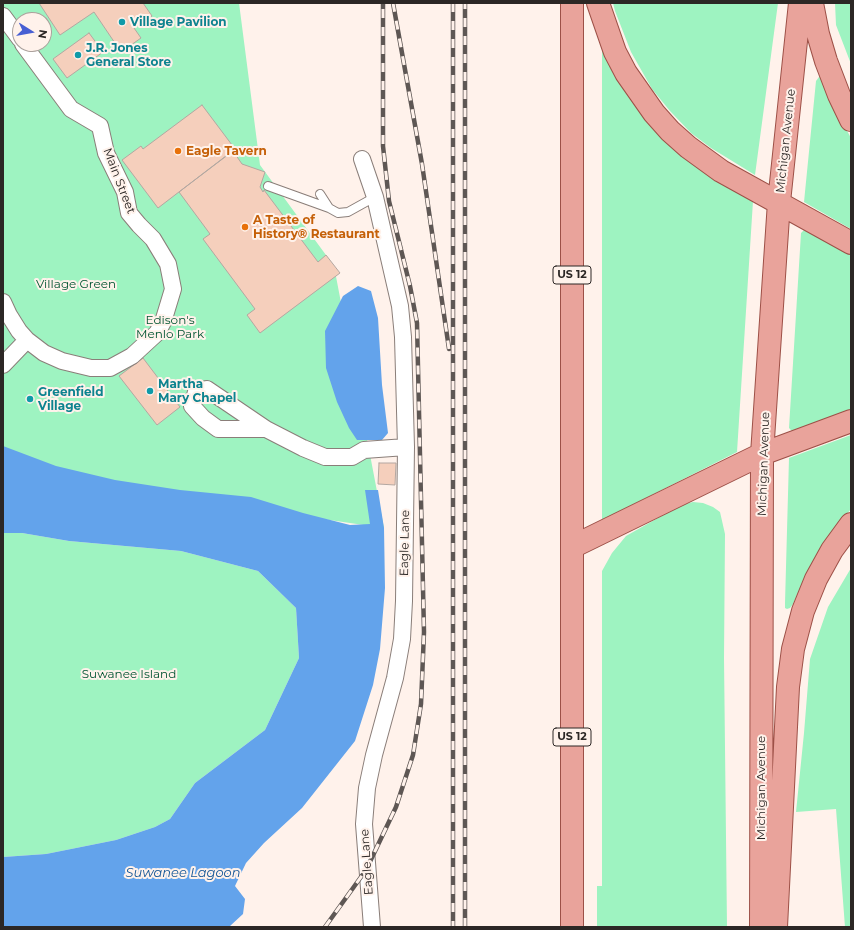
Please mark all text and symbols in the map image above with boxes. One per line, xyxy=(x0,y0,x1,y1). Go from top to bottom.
north arrow xyxy=(12,12,52,52)
place label: Village Pavilion xyxy=(130,15,227,29)
marker: Village Pavilion xyxy=(117,17,127,27)
text: N xyxy=(35,28,51,40)
place label: J.R. Jones General Store xyxy=(86,41,171,69)
marker: J.R. Jones General Store xyxy=(73,50,83,60)
street label: Michigan Avenue xyxy=(773,88,799,194)
place label: Eagle Tavern xyxy=(186,144,267,158)
street label: Main Street xyxy=(100,146,138,216)
marker: Eagle Tavern xyxy=(173,146,183,156)
place label: A Taste of History® Restaurant xyxy=(253,213,380,241)
marker: A Taste of History® Restaurant xyxy=(240,222,250,232)
road number: US 12 xyxy=(553,266,591,284)
park label: Village Green xyxy=(36,277,116,291)
park label: Edison's Menlo Park xyxy=(136,313,204,341)
place label: Martha Mary Chapel xyxy=(158,377,236,405)
place label: Greenfield Village xyxy=(38,385,104,413)
marker: Martha Mary Chapel xyxy=(145,386,155,396)
marker: Greenfield Village xyxy=(25,394,35,404)
street label: Michigan Avenue xyxy=(755,412,773,516)
street label: Eagle Lane xyxy=(397,510,413,576)
park label: Suwanee Island xyxy=(82,667,176,681)
road number: US 12 xyxy=(553,728,591,746)
street label: Michigan Avenue xyxy=(754,736,768,840)
street label: Eagle Lane xyxy=(358,828,376,896)
water label: Suwanee Lagoon xyxy=(125,865,241,881)

